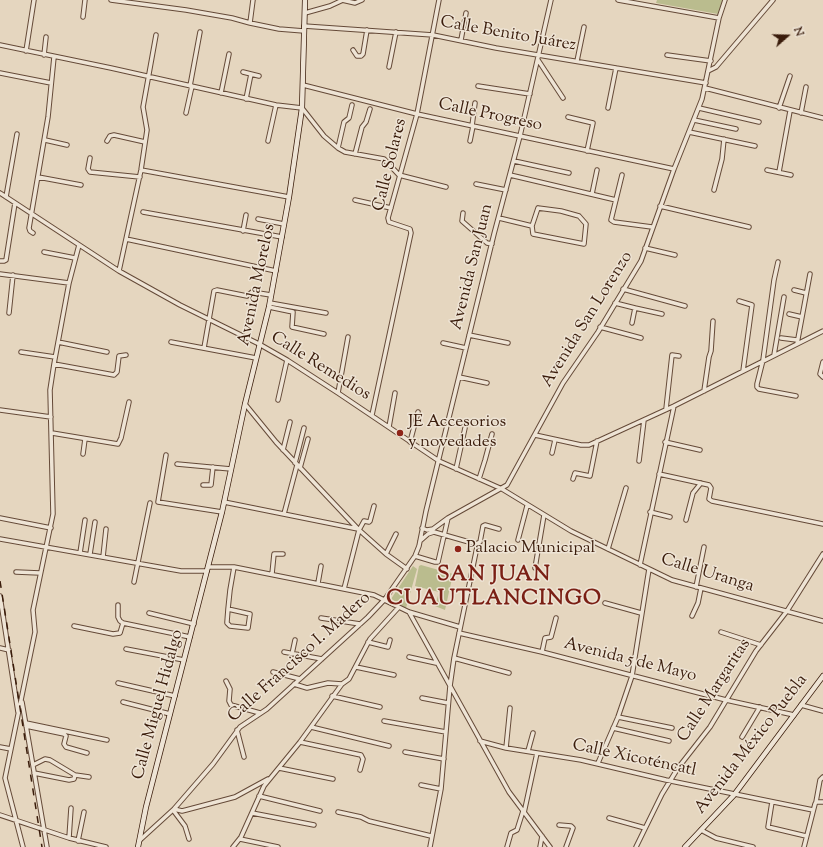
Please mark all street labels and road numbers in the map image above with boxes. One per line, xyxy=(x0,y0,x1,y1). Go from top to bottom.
street label: Calle Benito Juárez xyxy=(439,13,577,57)
street label: Calle Progreso xyxy=(436,95,544,137)
street label: Calle Solares xyxy=(370,117,412,213)
street label: Avenida San Juan xyxy=(447,202,499,332)
street label: Avenida Morelos xyxy=(235,222,281,348)
street label: Avenida San Lorenzo xyxy=(538,248,638,392)
street label: Calle Remedios xyxy=(266,328,374,406)
street label: Calle Uranga xyxy=(658,550,756,598)
street label: Calle Francisco I. Madero xyxy=(224,589,376,727)
street label: Calle Miguel Hidalgo xyxy=(129,628,189,782)
street label: Avenida 5 de Mayo xyxy=(561,635,699,687)
street label: Calle Margaritas xyxy=(674,636,756,746)
street label: Avenida México Puebla xyxy=(691,671,813,819)
street label: Calle Xicoténcatl xyxy=(570,736,698,782)

